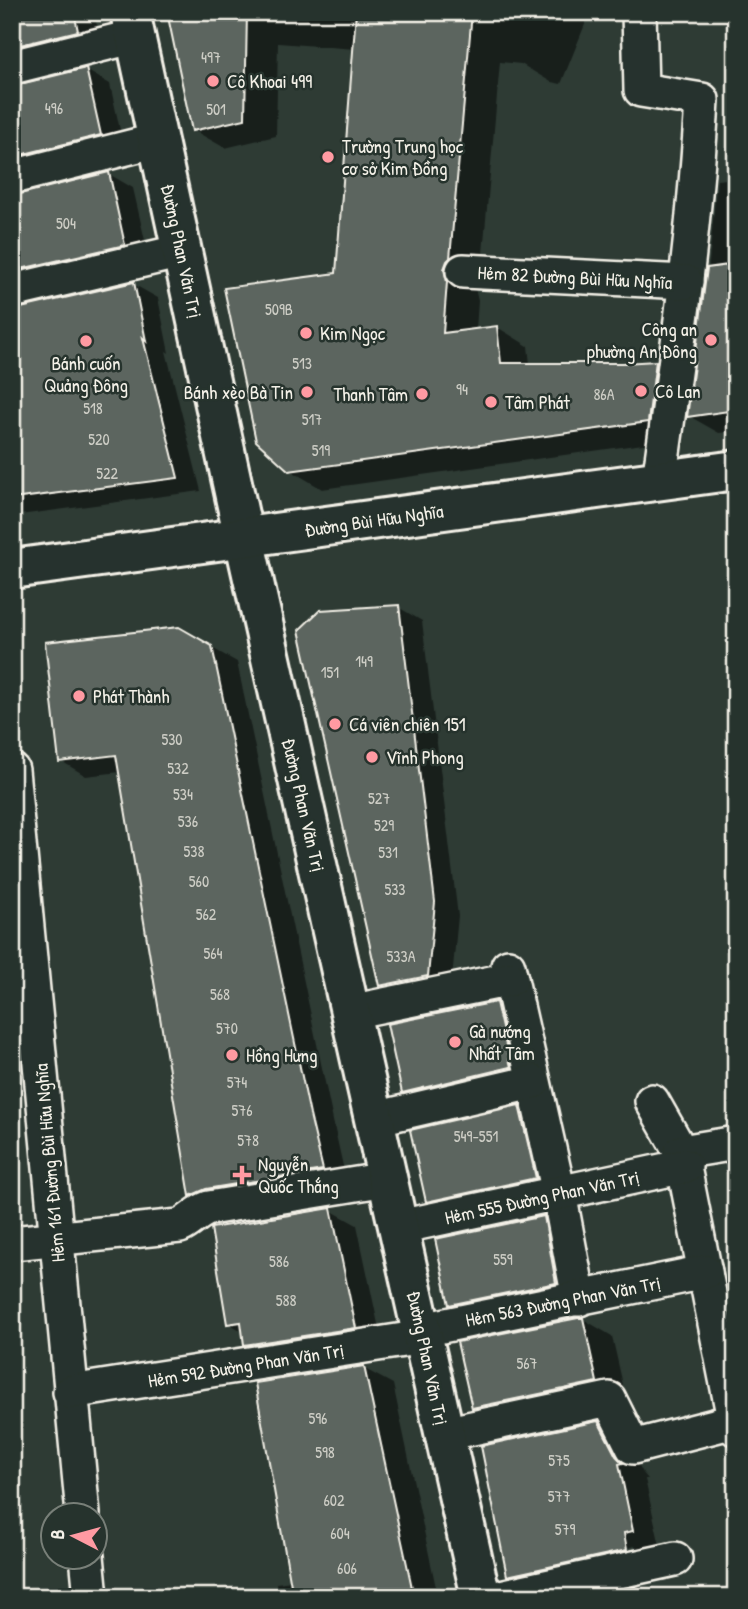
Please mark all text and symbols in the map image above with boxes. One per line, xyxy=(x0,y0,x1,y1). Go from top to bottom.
house number: 497 xyxy=(201,46,221,68)
place label: Cô Khoai 499 xyxy=(227,68,312,94)
marker: Cô Khoai 499 xyxy=(205,73,221,89)
house number: 496 xyxy=(45,97,63,119)
house number: 501 xyxy=(206,98,226,120)
place label: Trường Trung học cơ sở Kim Đồng xyxy=(342,133,464,181)
marker: Trường Trung học cơ sở Kim Đồng xyxy=(320,149,336,165)
street label: Đường Phan Văn Trị xyxy=(155,182,209,320)
house number: 504 xyxy=(56,212,76,234)
street label: Hẻm 82 Đường Bùi Hữu Nghĩa xyxy=(477,259,674,295)
house number: 509B xyxy=(265,298,293,320)
place label: Công an phường An Đông xyxy=(587,316,697,364)
place label: Kim Ngọc xyxy=(320,320,386,346)
marker: Kim Ngọc xyxy=(298,325,314,341)
marker: Công an phường An Đông xyxy=(703,332,719,348)
marker: Bánh cuốn Quảng Đông xyxy=(78,333,94,349)
place label: Bánh cuốn Quảng Đông xyxy=(44,350,128,398)
house number: 513 xyxy=(292,352,312,374)
house number: 94 xyxy=(456,378,468,400)
place label: Cô Lan xyxy=(655,378,701,404)
place label: Bánh xèo Bà Tin xyxy=(184,379,293,405)
place label: Thanh Tâm xyxy=(333,381,408,407)
house number: 86A xyxy=(593,383,615,405)
marker: Cô Lan xyxy=(633,383,649,399)
marker: Bánh xèo Bà Tin xyxy=(299,384,315,400)
marker: Thanh Tâm xyxy=(414,386,430,402)
place label: Tâm Phát xyxy=(505,389,570,415)
marker: Tâm Phát xyxy=(483,394,499,410)
house number: 518 xyxy=(83,397,103,419)
house number: 517 xyxy=(302,408,322,430)
house number: 520 xyxy=(88,428,110,450)
house number: 519 xyxy=(312,439,330,461)
house number: 522 xyxy=(96,462,118,484)
street label: Đường Bùi Hữu Nghĩa xyxy=(303,497,446,543)
house number: 149 xyxy=(355,650,373,672)
house number: 151 xyxy=(321,661,339,683)
place label: Phát Thành xyxy=(93,683,169,709)
marker: Phát Thành xyxy=(71,688,87,704)
place label: Cá viên chiên 151 xyxy=(349,711,466,737)
marker: Cá viên chiên 151 xyxy=(327,716,343,732)
house number: 530 xyxy=(161,728,183,750)
street label: Đường Phan Văn Trị xyxy=(276,736,332,874)
place label: Vĩnh Phong xyxy=(386,744,464,770)
marker: Vĩnh Phong xyxy=(364,749,380,765)
house number: 532 xyxy=(167,757,189,779)
house number: 534 xyxy=(173,783,193,805)
house number: 527 xyxy=(368,787,390,809)
house number: 536 xyxy=(178,810,198,832)
house number: 529 xyxy=(374,814,394,836)
house number: 538 xyxy=(184,840,204,862)
house number: 531 xyxy=(378,841,398,863)
house number: 560 xyxy=(189,870,209,892)
house number: 533 xyxy=(384,878,406,900)
house number: 562 xyxy=(196,903,217,925)
house number: 564 xyxy=(203,942,223,964)
house number: 533A xyxy=(387,945,416,967)
house number: 568 xyxy=(210,983,230,1005)
house number: 570 xyxy=(216,1017,238,1039)
place label: Gà nướng Nhất Tâm xyxy=(469,1018,535,1066)
marker: Gà nướng Nhất Tâm xyxy=(447,1034,463,1050)
place label: Hồng Hưng xyxy=(246,1042,318,1068)
marker: Hồng Hưng xyxy=(224,1047,240,1063)
street label: Hẻm 161 Đường Bùi Hữu Nghĩa xyxy=(27,1062,71,1263)
house number: 574 xyxy=(227,1071,247,1093)
house number: 576 xyxy=(231,1099,253,1121)
house number: 549-551 xyxy=(454,1125,498,1147)
house number: 578 xyxy=(237,1129,259,1151)
place label: Nguyễn Quốc Thắng xyxy=(258,1151,339,1199)
street label: Hẻm 555 Đường Phan Văn Trị xyxy=(442,1164,642,1230)
marker: Nguyễn Quốc Thắng xyxy=(232,1165,252,1185)
house number: 559 xyxy=(493,1248,513,1270)
house number: 586 xyxy=(269,1250,289,1272)
street label: Hẻm 563 Đường Phan Văn Trị xyxy=(463,1269,663,1333)
house number: 588 xyxy=(276,1289,296,1311)
street label: Đường Phan Văn Trị xyxy=(401,1289,455,1427)
street label: Hẻm 592 Đường Phan Văn Trị xyxy=(146,1337,346,1393)
house number: 567 xyxy=(516,1352,538,1374)
house number: 596 xyxy=(308,1407,328,1429)
house number: 598 xyxy=(315,1441,335,1463)
house number: 575 xyxy=(548,1449,570,1471)
house number: 577 xyxy=(548,1485,570,1507)
house number: 602 xyxy=(323,1489,345,1511)
north arrow xyxy=(38,1500,108,1570)
house number: 579 xyxy=(555,1518,575,1540)
house number: 604 xyxy=(330,1522,350,1544)
text: B xyxy=(44,1528,71,1540)
house number: 606 xyxy=(337,1557,357,1579)

